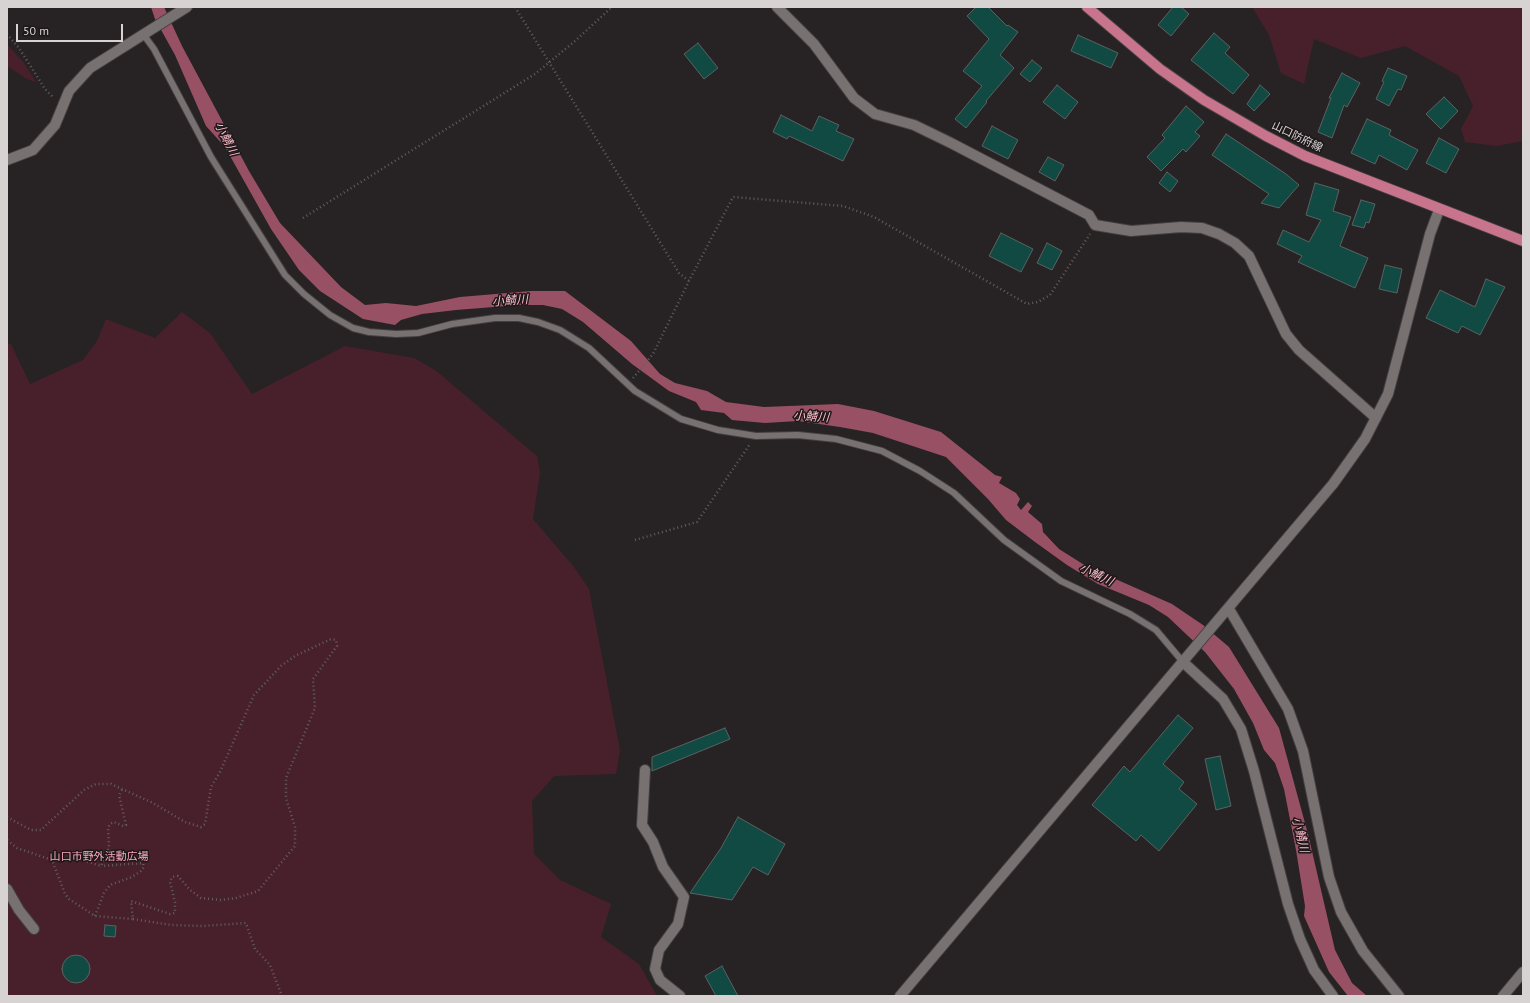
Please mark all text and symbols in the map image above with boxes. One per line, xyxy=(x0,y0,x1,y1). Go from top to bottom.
scale bar xyxy=(18,16,125,42)
text: 50 m xyxy=(23,23,49,38)
street label: 山口防府線 xyxy=(1269,119,1325,155)
water label: 小鯖川 xyxy=(211,120,241,158)
water label: 小鯖川 xyxy=(492,293,528,309)
water label: 小鯖川 xyxy=(793,409,829,425)
water label: 小鯖川 xyxy=(1077,561,1115,589)
water label: 小鯖川 xyxy=(1289,816,1311,854)
park label: 山口市野外活動広場 xyxy=(50,850,148,864)

